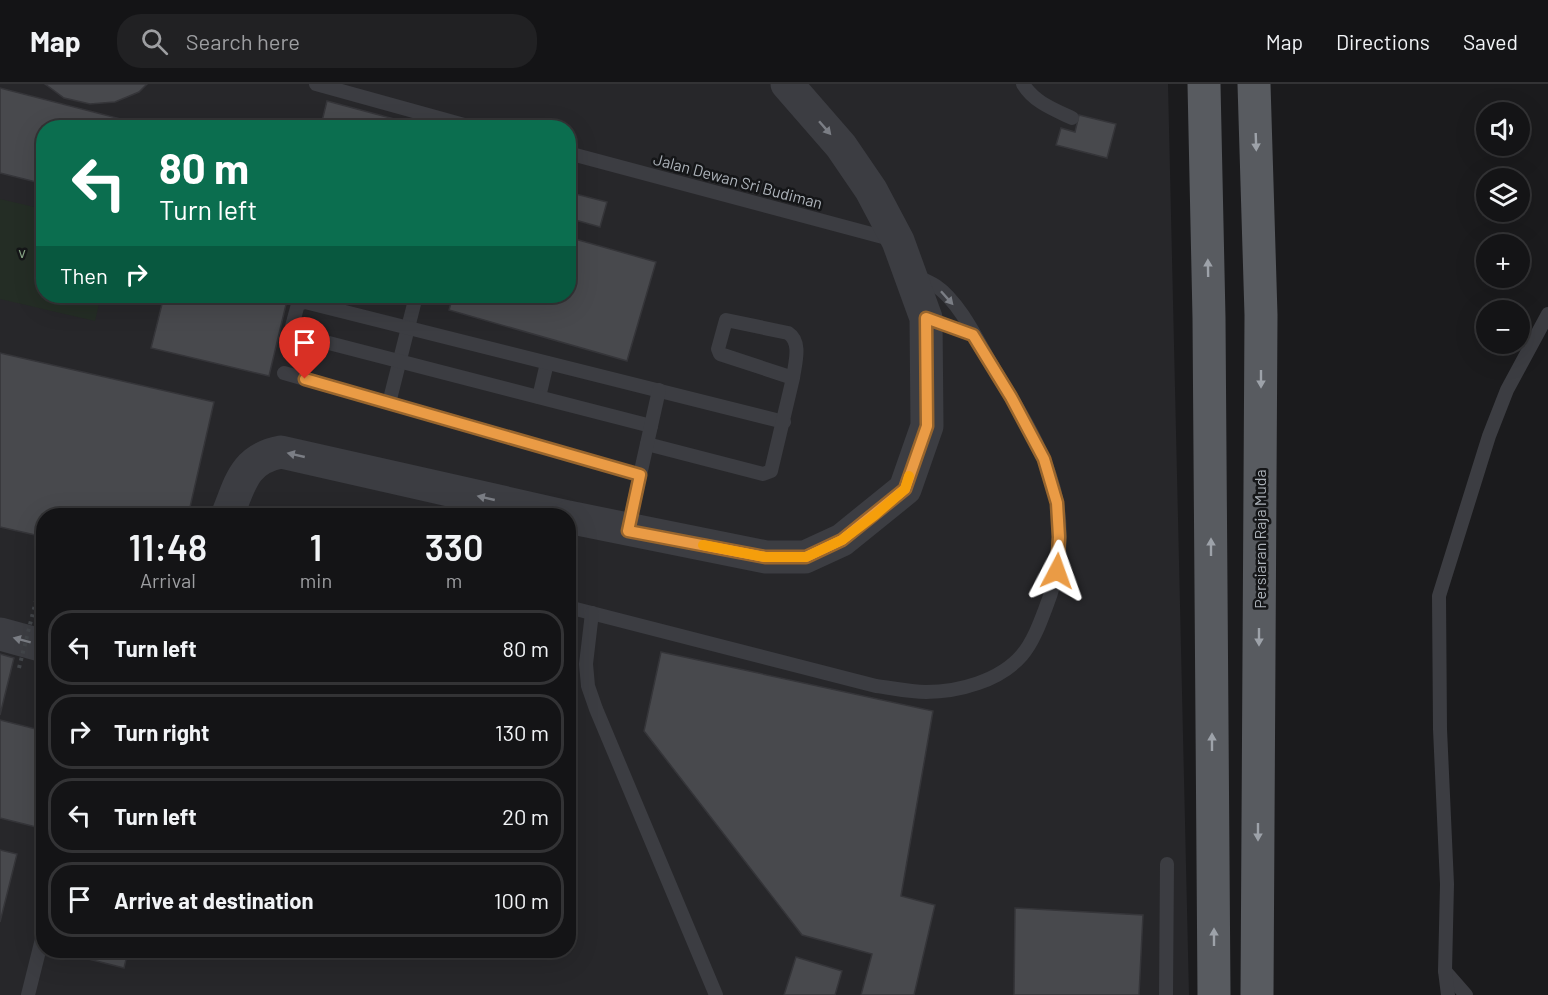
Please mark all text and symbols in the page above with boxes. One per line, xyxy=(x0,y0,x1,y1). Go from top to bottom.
search box xyxy=(117,14,537,68)
text: Map xyxy=(30,24,81,58)
icon: search xyxy=(138,25,171,58)
text: Search here xyxy=(186,28,300,54)
text: Map xyxy=(1266,29,1303,54)
text: Directions xyxy=(1336,29,1430,54)
text: Saved xyxy=(1463,29,1518,54)
map controls xyxy=(1476,102,1530,354)
button: sound xyxy=(1476,102,1530,156)
one-way arrow xyxy=(818,120,831,135)
one-way arrow xyxy=(1251,133,1261,152)
text: 80 m xyxy=(159,142,249,192)
icon: left xyxy=(60,144,138,222)
street label: Jalan Dewan Sri Budiman xyxy=(651,149,825,212)
button: layers xyxy=(1476,168,1530,222)
text: Turn left xyxy=(159,193,257,225)
button: + xyxy=(1476,234,1530,288)
park label: v xyxy=(18,242,26,261)
icon: right xyxy=(120,258,153,291)
one-way arrow xyxy=(1203,258,1213,277)
text: Then xyxy=(60,262,108,288)
one-way arrow xyxy=(940,290,953,305)
button: − xyxy=(1476,300,1530,354)
pin xyxy=(279,317,330,379)
icon: arrive xyxy=(288,326,321,359)
one-way arrow xyxy=(1256,370,1266,389)
one-way arrow xyxy=(286,450,305,459)
street label: Persiaran Raja Muda xyxy=(1250,469,1269,609)
one-way arrow xyxy=(477,493,495,503)
text: 11:48 xyxy=(129,525,207,568)
text: 1 xyxy=(310,525,322,568)
text: 330 xyxy=(425,525,483,568)
one-way arrow xyxy=(1206,537,1216,556)
position arrow xyxy=(1025,539,1089,603)
text: Arrival xyxy=(140,568,196,592)
text: min xyxy=(300,568,332,592)
text: m xyxy=(446,568,462,592)
one-way arrow xyxy=(1254,628,1264,647)
icon: left xyxy=(63,631,96,664)
one-way arrow xyxy=(13,635,31,644)
text: Turn left xyxy=(114,635,197,661)
text: 80 m xyxy=(503,635,549,661)
icon: right xyxy=(63,715,96,748)
text: Turn right xyxy=(114,719,209,745)
text: 130 m xyxy=(495,719,549,745)
one-way arrow xyxy=(1207,732,1217,751)
icon: left xyxy=(63,799,96,832)
text: Turn left xyxy=(114,803,197,829)
text: 20 m xyxy=(502,803,549,829)
one-way arrow xyxy=(1253,823,1263,842)
icon: arrive xyxy=(63,883,96,916)
text: Arrive at destination xyxy=(114,887,313,913)
text: 100 m xyxy=(494,887,549,913)
one-way arrow xyxy=(1209,927,1218,946)

